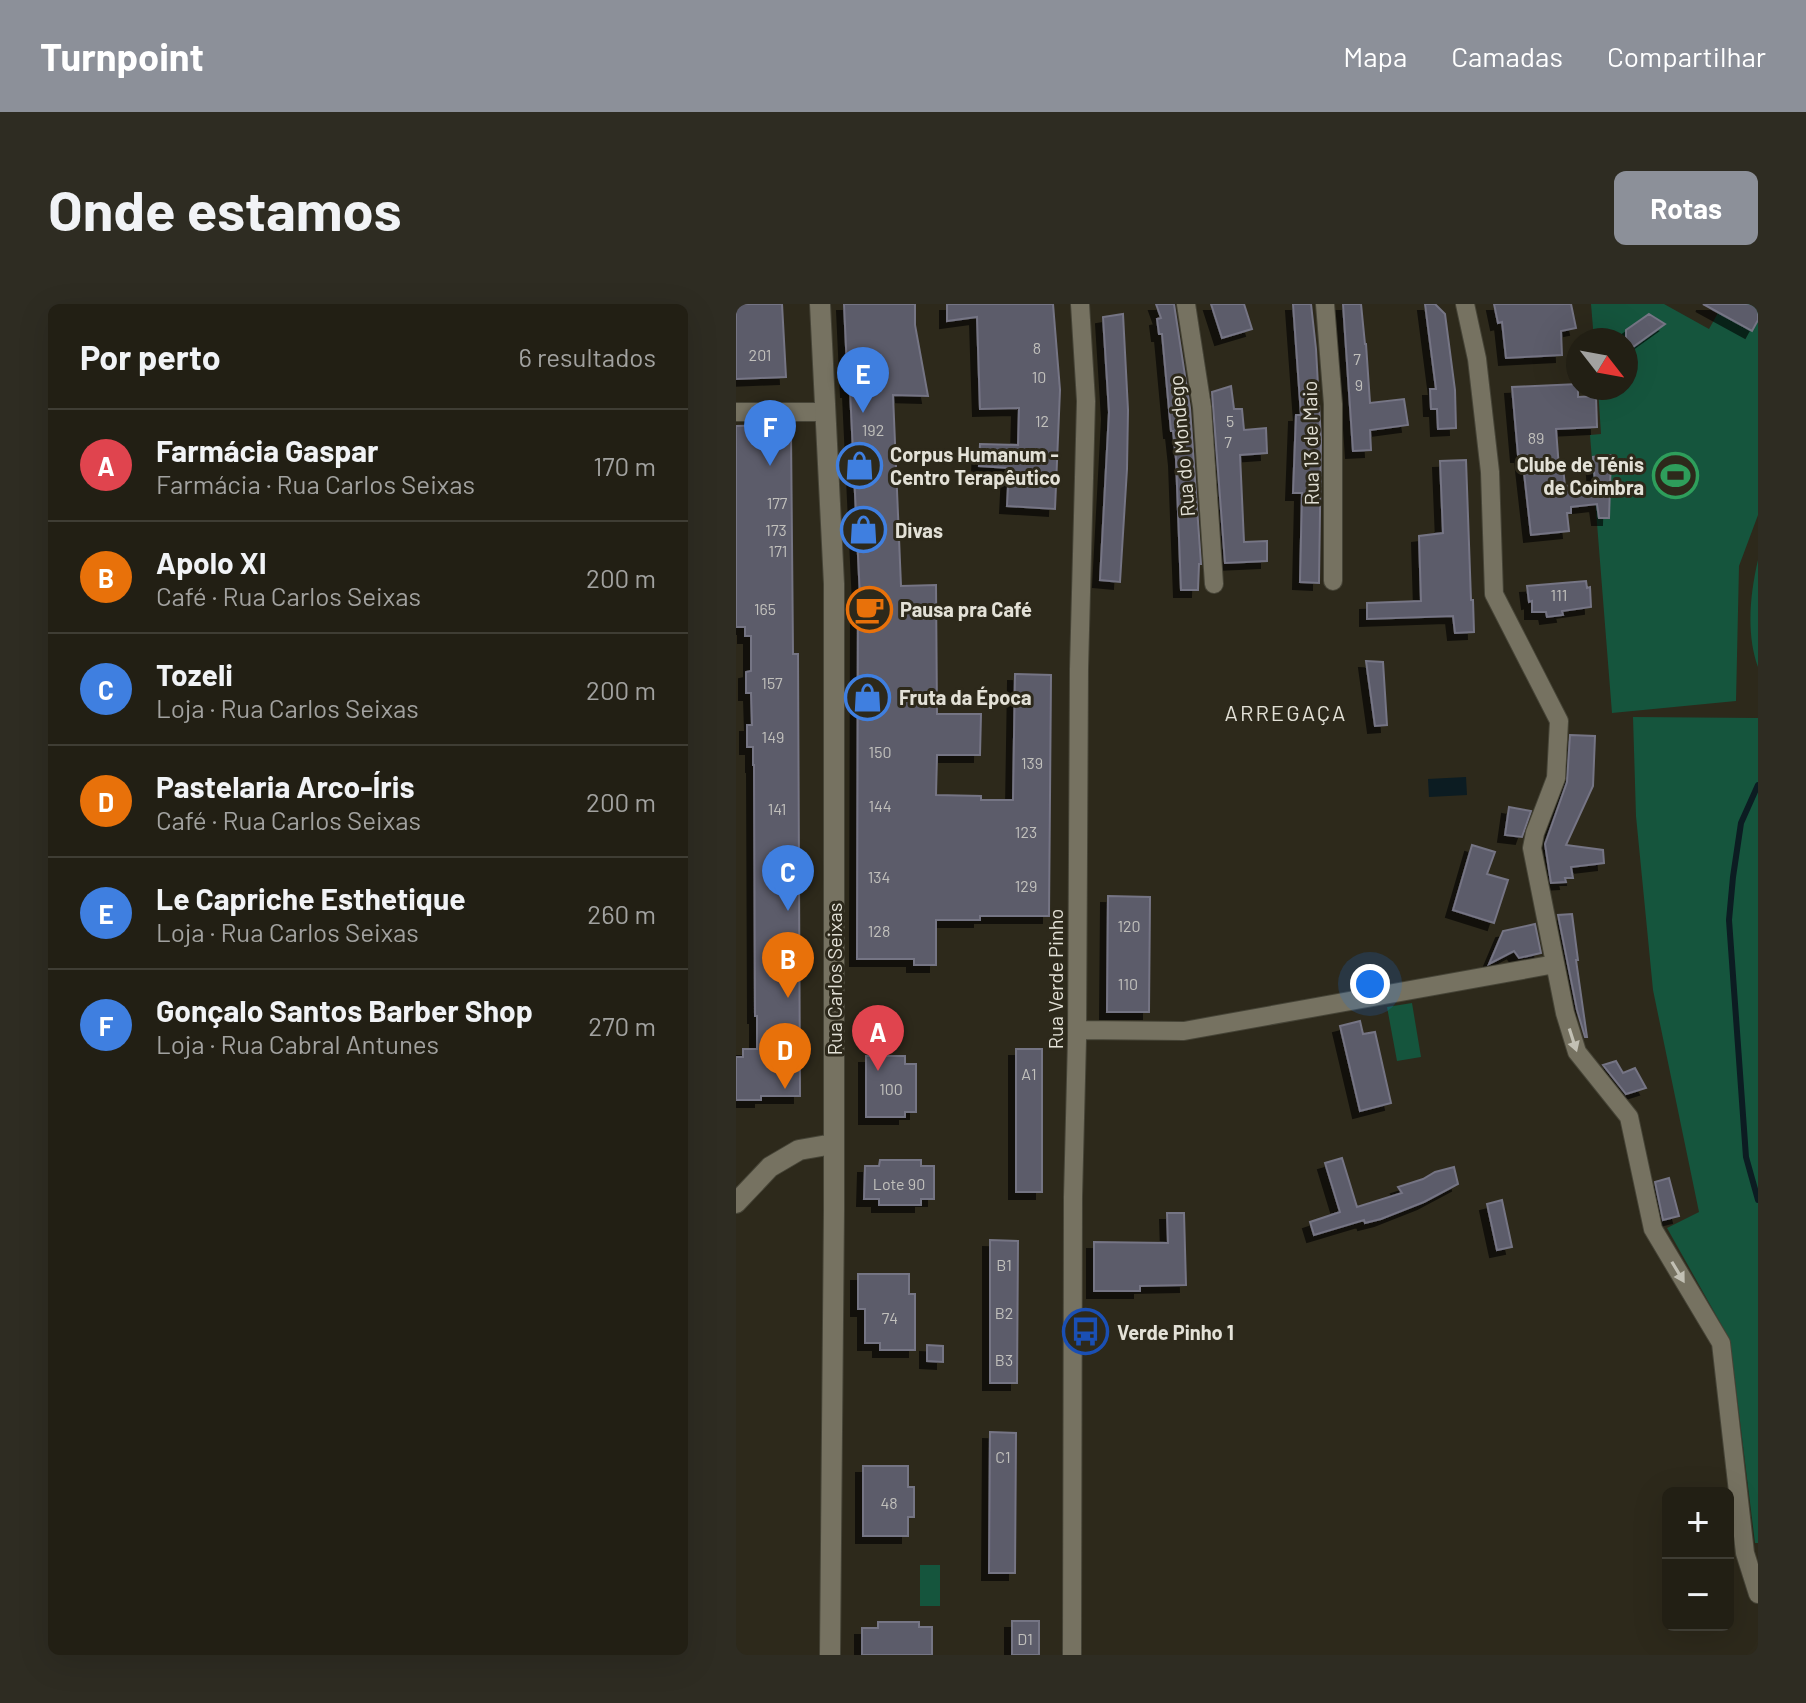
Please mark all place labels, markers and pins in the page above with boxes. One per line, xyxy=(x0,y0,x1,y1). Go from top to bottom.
pin: E xyxy=(837,347,889,413)
pin: F xyxy=(744,400,796,466)
shop icon: Corpus Humanum - Centro Terapêutico xyxy=(835,442,883,490)
place label: Corpus Humanum - Centro Terapêutico xyxy=(890,442,1061,489)
sports icon: Clube de Ténis de Coimbra xyxy=(1651,451,1699,499)
place label: Clube de Ténis de Coimbra xyxy=(1517,452,1644,499)
shop icon: Divas xyxy=(840,506,888,554)
place label: Divas xyxy=(895,518,943,542)
cafe icon: Pausa pra Café xyxy=(845,585,893,633)
place label: Pausa pra Café xyxy=(900,597,1032,621)
shop icon: Fruta da Época xyxy=(844,673,892,721)
place label: Fruta da Época xyxy=(899,685,1032,709)
pin: C xyxy=(762,845,814,911)
pin: B xyxy=(762,932,814,998)
pin: A xyxy=(852,1005,904,1071)
pin: D xyxy=(759,1023,811,1089)
bus stop icon: Verde Pinho 1 xyxy=(1062,1308,1110,1356)
place label: Verde Pinho 1 xyxy=(1117,1320,1234,1344)

